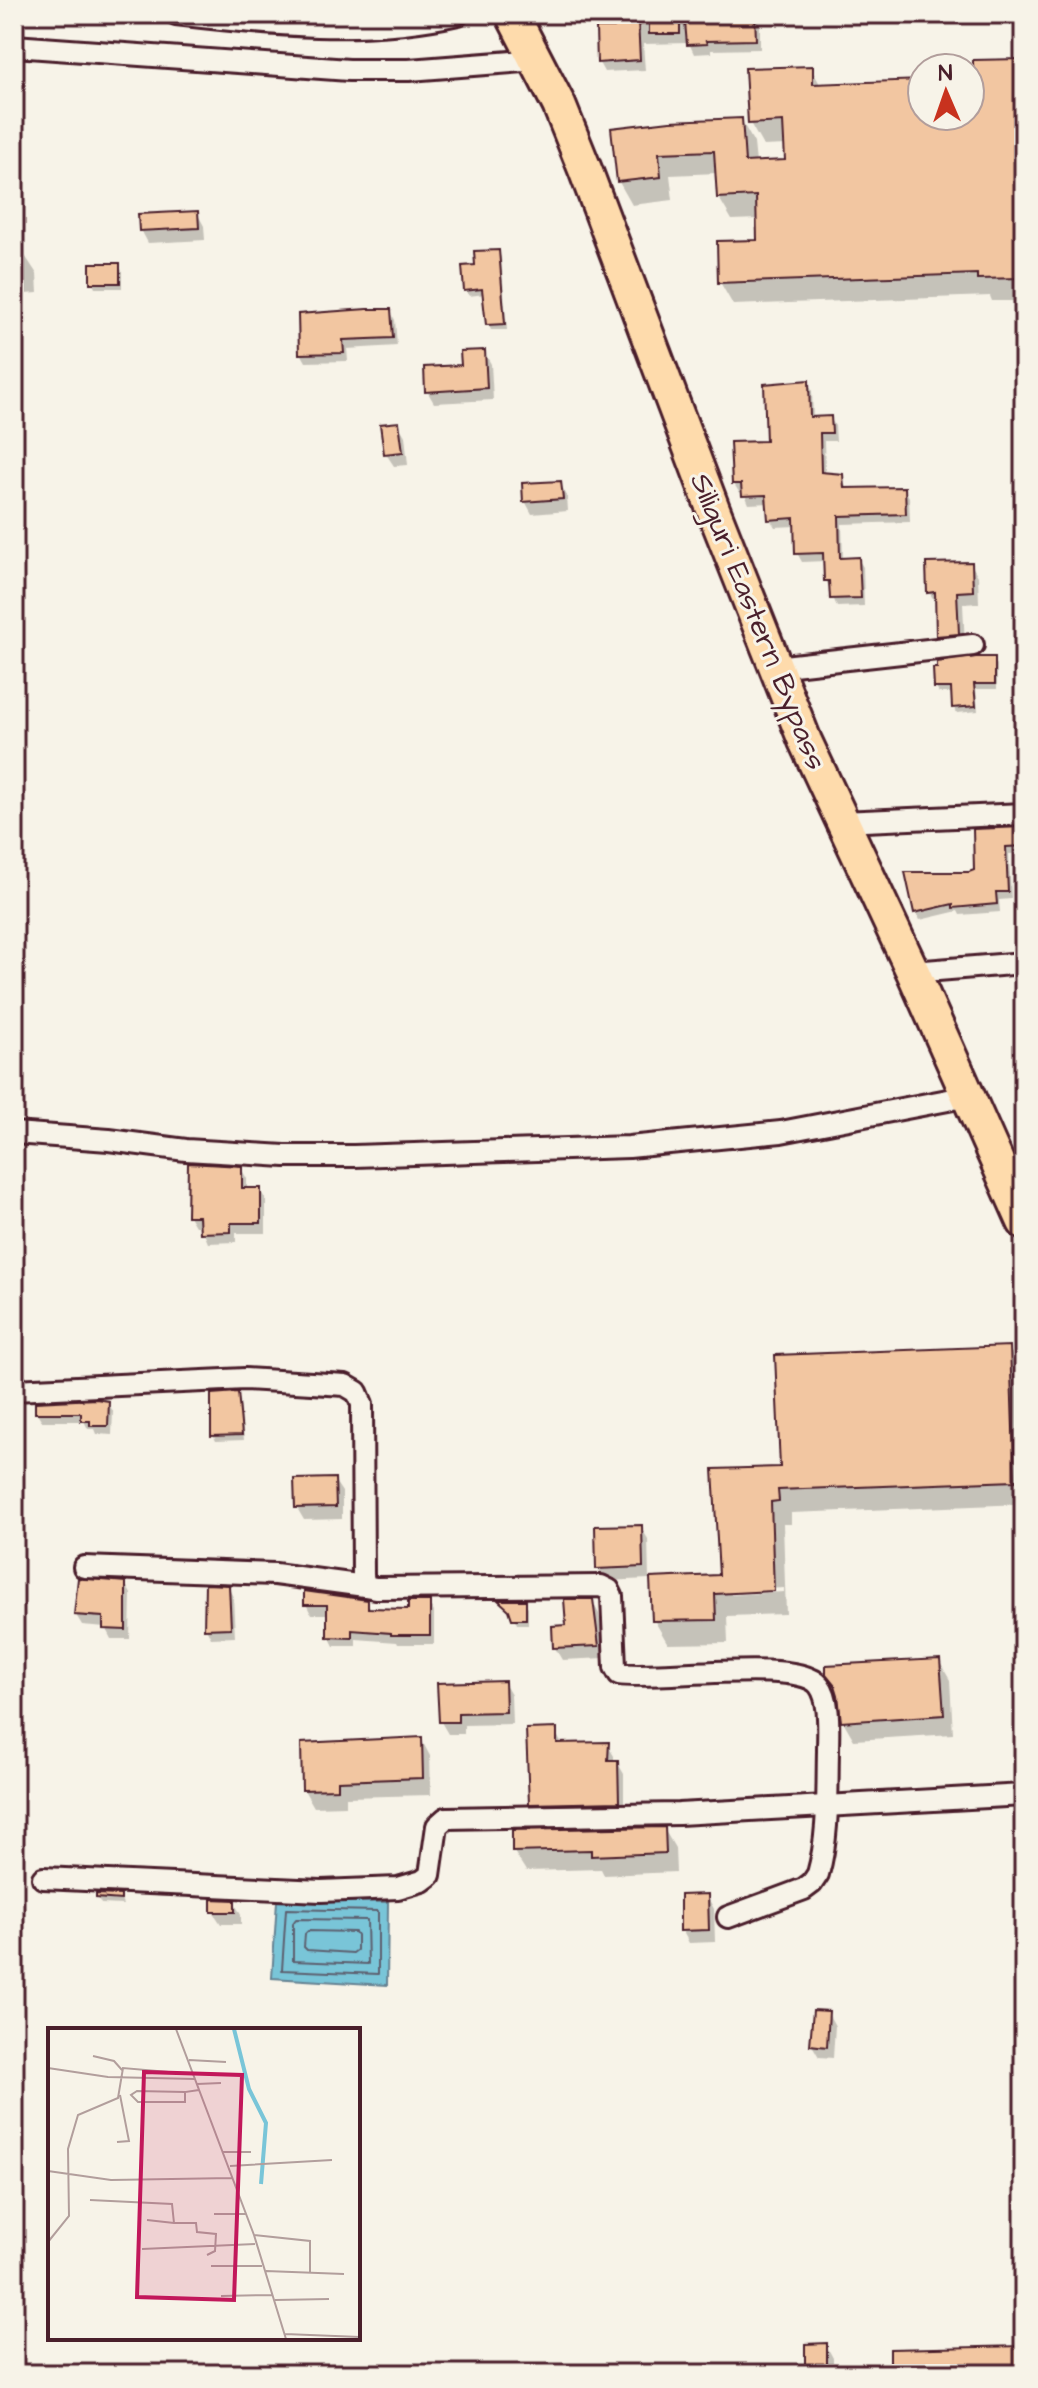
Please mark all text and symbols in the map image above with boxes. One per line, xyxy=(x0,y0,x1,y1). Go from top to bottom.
north arrow xyxy=(906,52,986,132)
text: N xyxy=(938,58,953,89)
street label: Siliguri Eastern Bypass xyxy=(678,467,837,776)
inset map xyxy=(48,2028,360,2340)

